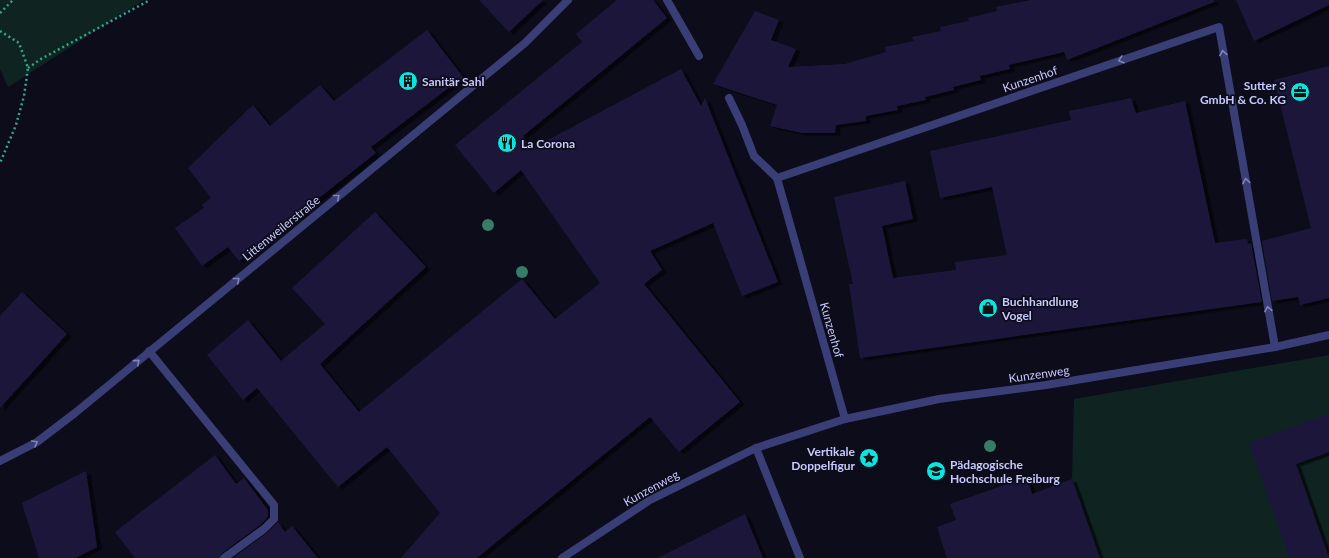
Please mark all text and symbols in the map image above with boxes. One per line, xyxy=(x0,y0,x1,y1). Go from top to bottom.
one-way arrow xyxy=(1220,49,1228,56)
one-way arrow xyxy=(1117,56,1124,64)
street label: Kunzenhof xyxy=(1001,62,1060,95)
building icon: Sanitär Sahl xyxy=(397,70,419,92)
place label: Sanitär Sahl xyxy=(422,74,484,89)
place label: Sutter 3 GmbH & Co. KG xyxy=(1200,78,1286,107)
office icon: Sutter 3 GmbH & Co. KG xyxy=(1289,81,1311,103)
restaurant icon: La Corona xyxy=(496,132,518,154)
place label: La Corona xyxy=(521,136,575,151)
one-way arrow xyxy=(1242,177,1251,184)
street label: Littenweilerstraße xyxy=(239,192,323,264)
one-way arrow xyxy=(333,195,340,202)
one-way arrow xyxy=(232,277,240,284)
place label: Buchhandlung Vogel xyxy=(1001,294,1079,323)
shop icon: Buchhandlung Vogel xyxy=(977,297,999,319)
street label: Kunzenhof xyxy=(817,301,847,360)
one-way arrow xyxy=(1264,306,1273,312)
one-way arrow xyxy=(132,360,139,367)
street label: Kunzenweg xyxy=(1008,362,1070,386)
one-way arrow xyxy=(31,440,38,447)
place label: Vertikale Doppelfigur xyxy=(791,444,856,473)
place icon: Vertikale Doppelfigur xyxy=(858,447,880,469)
place label: Pädagogische Hochschule Freiburg xyxy=(950,457,1060,486)
school or university icon: Pädagogische Hochschule Freiburg xyxy=(925,460,947,482)
street label: Kunzenweg xyxy=(621,467,681,509)

